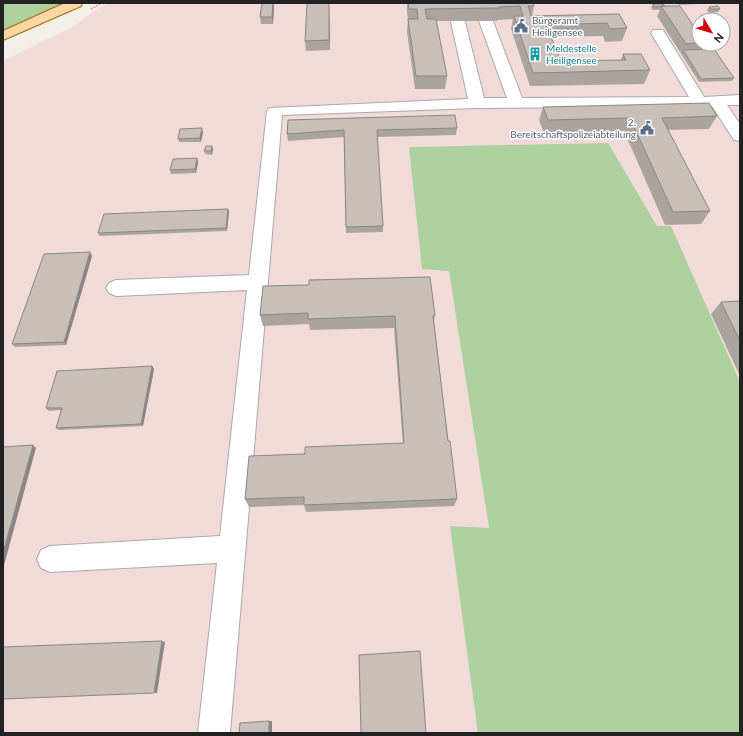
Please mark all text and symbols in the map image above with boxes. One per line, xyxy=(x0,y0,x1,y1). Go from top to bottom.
north arrow xyxy=(691,12,731,52)
place label: Bürgeramt Heiligensee xyxy=(532,14,583,38)
public building icon: Bürgeramt Heiligensee xyxy=(513,18,529,34)
text: N xyxy=(712,31,727,46)
place label: Meldestelle Heiligensee xyxy=(546,42,597,66)
building icon: Meldestelle Heiligensee xyxy=(527,46,543,62)
place label: 2. Bereitschaftspolizeiabteilung xyxy=(510,116,636,140)
public building icon: 2. Bereitschaftspolizeiabteilung xyxy=(639,120,655,136)

